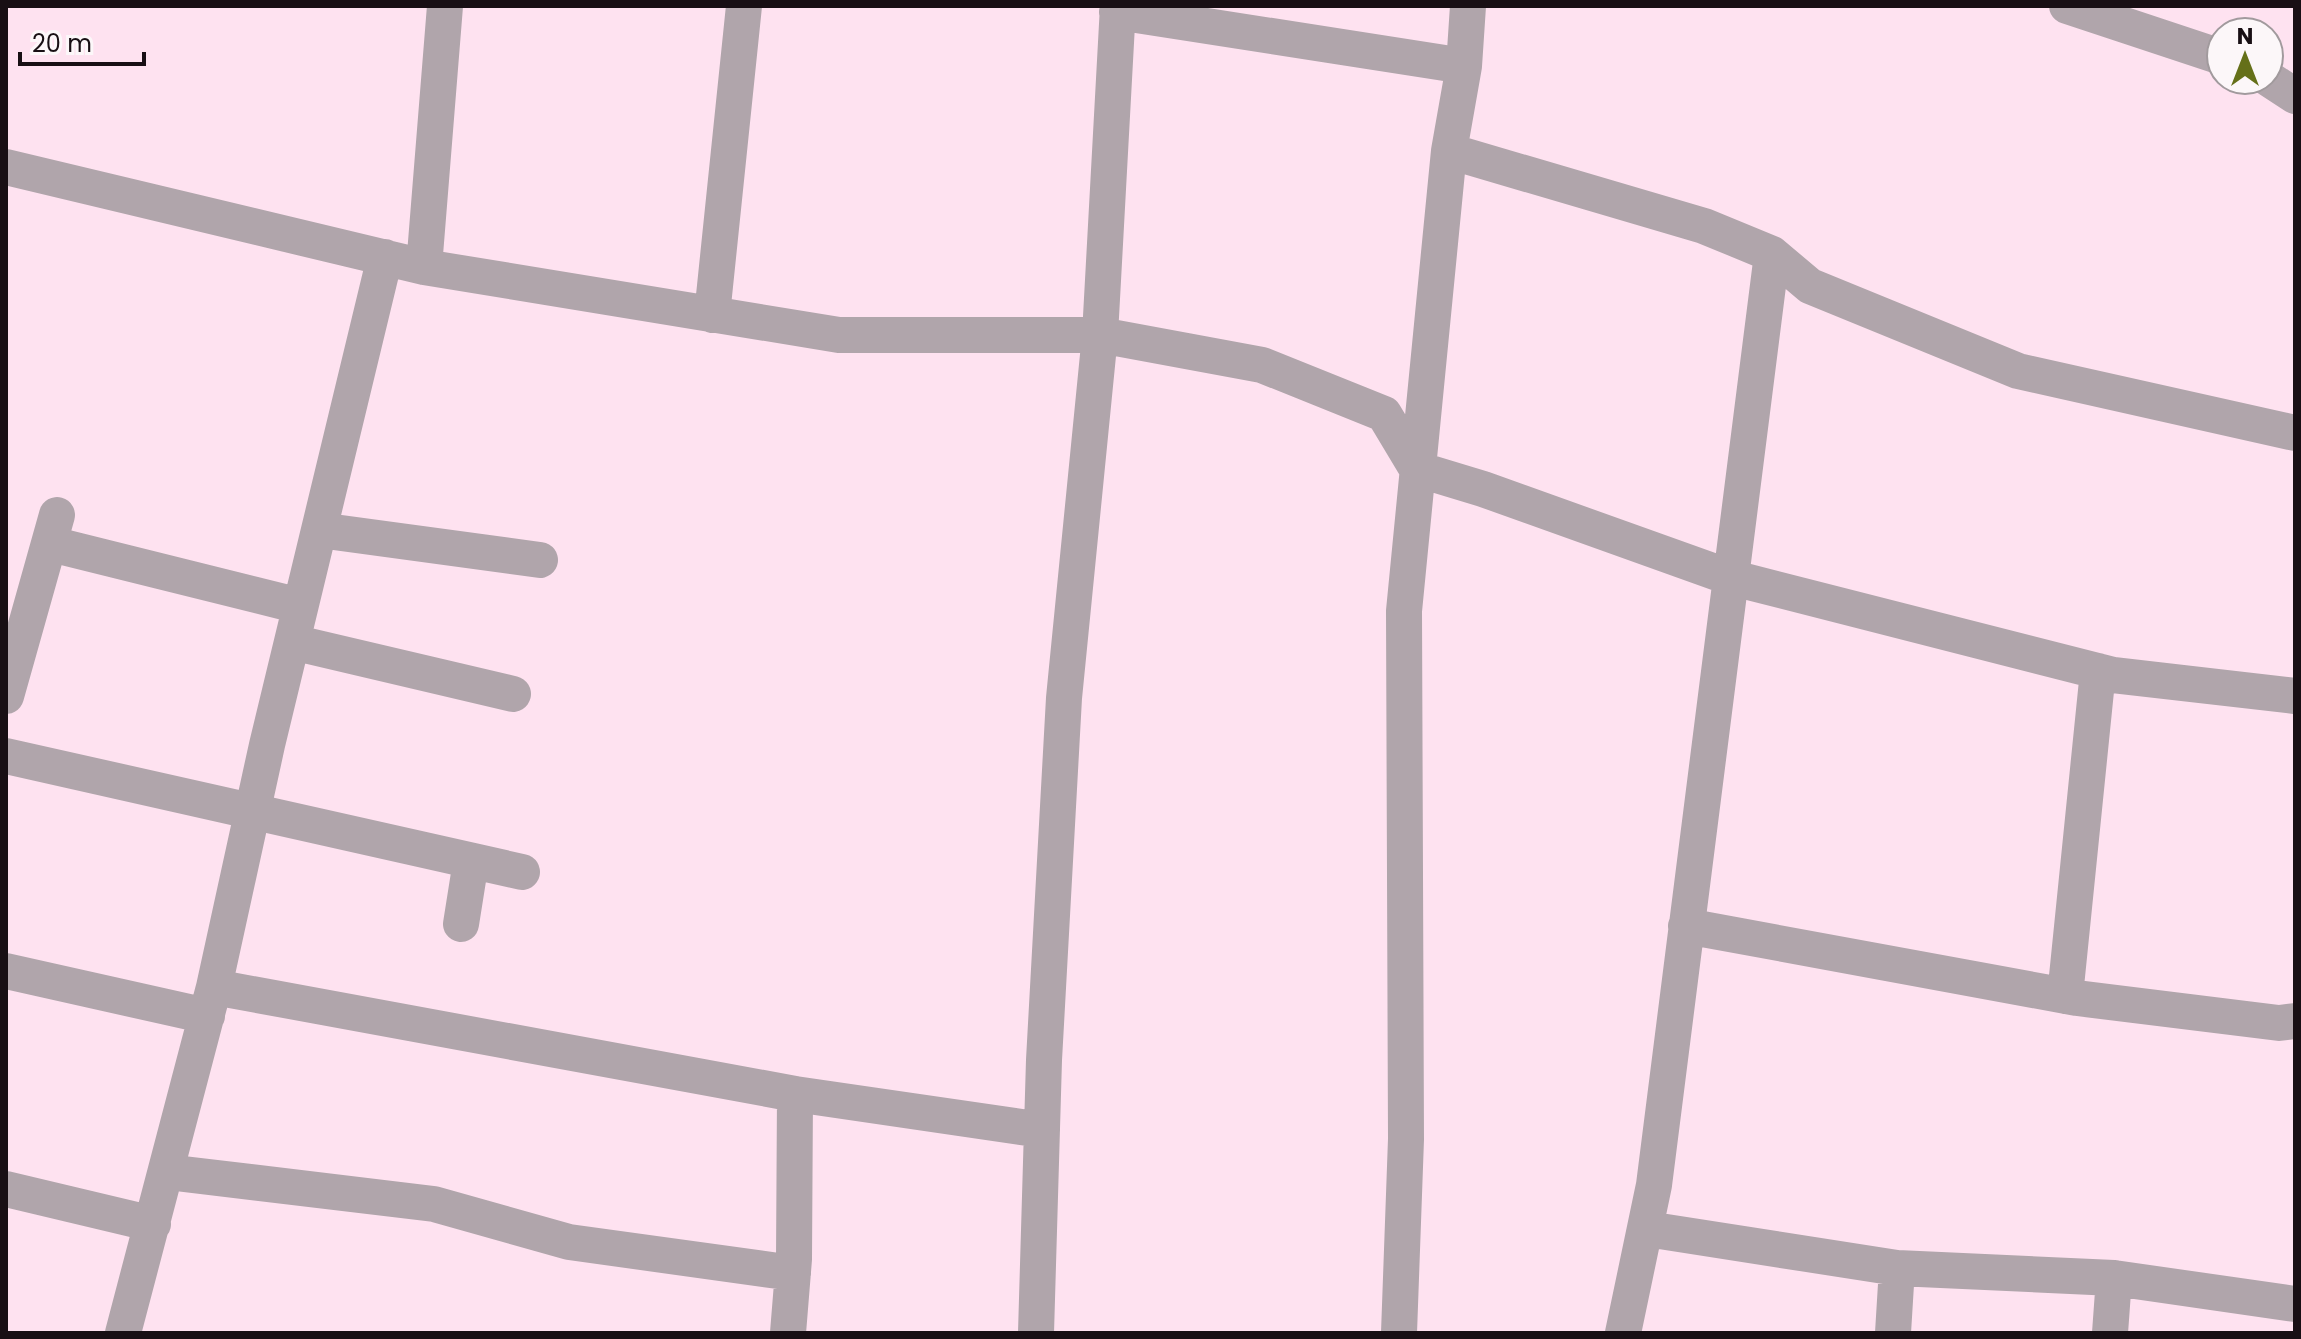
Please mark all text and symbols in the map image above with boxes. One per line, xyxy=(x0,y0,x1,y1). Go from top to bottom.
scale bar xyxy=(20,16,144,66)
north arrow xyxy=(2205,16,2285,96)
text: N xyxy=(2237,21,2253,52)
text: 20 m xyxy=(32,27,92,60)

